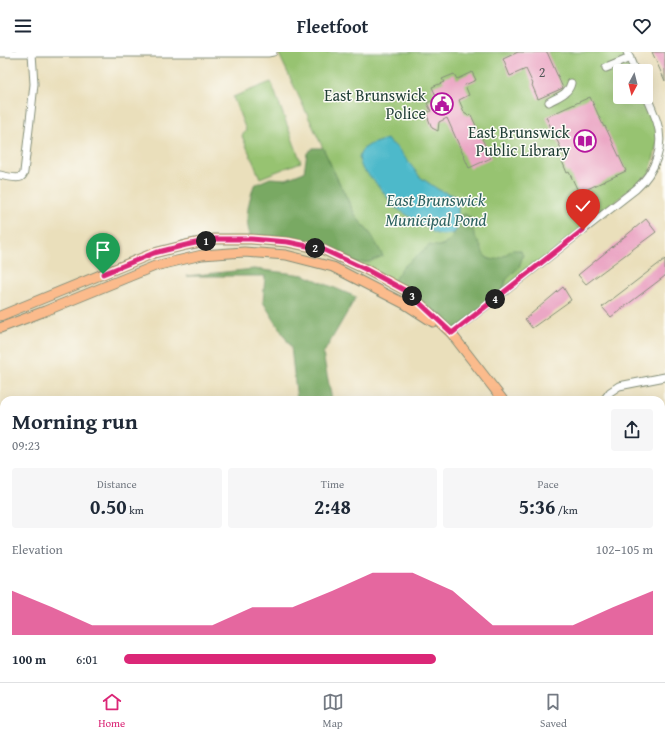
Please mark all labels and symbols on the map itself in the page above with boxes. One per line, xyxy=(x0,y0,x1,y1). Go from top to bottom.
house number: 2 xyxy=(539,62,545,82)
north arrow xyxy=(613,64,653,104)
place label: East Brunswick Police xyxy=(324,83,427,125)
public building icon: East Brunswick Police xyxy=(429,91,455,117)
place label: East Brunswick Public Library xyxy=(468,120,571,162)
library icon: East Brunswick Public Library xyxy=(572,128,598,154)
water label: East Brunswick Municipal Pond xyxy=(385,187,487,232)
pin xyxy=(566,189,600,230)
pin: 1 xyxy=(196,231,216,251)
pin xyxy=(86,233,120,274)
pin: 2 xyxy=(305,238,325,258)
pin: 3 xyxy=(402,286,422,306)
pin: 4 xyxy=(485,289,505,309)

